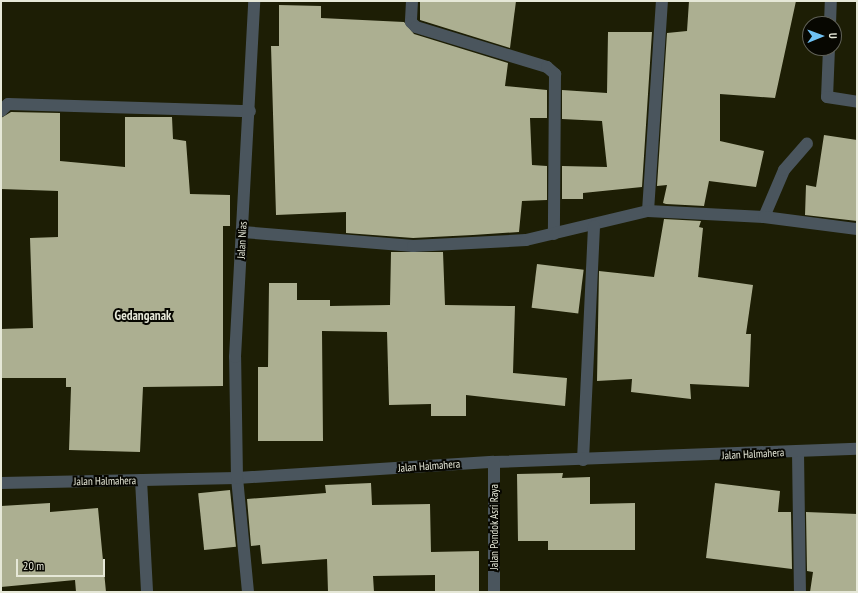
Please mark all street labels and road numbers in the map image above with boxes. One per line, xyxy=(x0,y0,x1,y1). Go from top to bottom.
street label: Jalan Nias xyxy=(234,221,250,259)
street label: Jalan Halmahera xyxy=(722,446,784,462)
street label: Jalan Halmahera xyxy=(397,457,461,475)
street label: Jalan Halmahera xyxy=(74,474,136,488)
street label: Jalan Pondok Asri Raya xyxy=(487,484,501,570)

